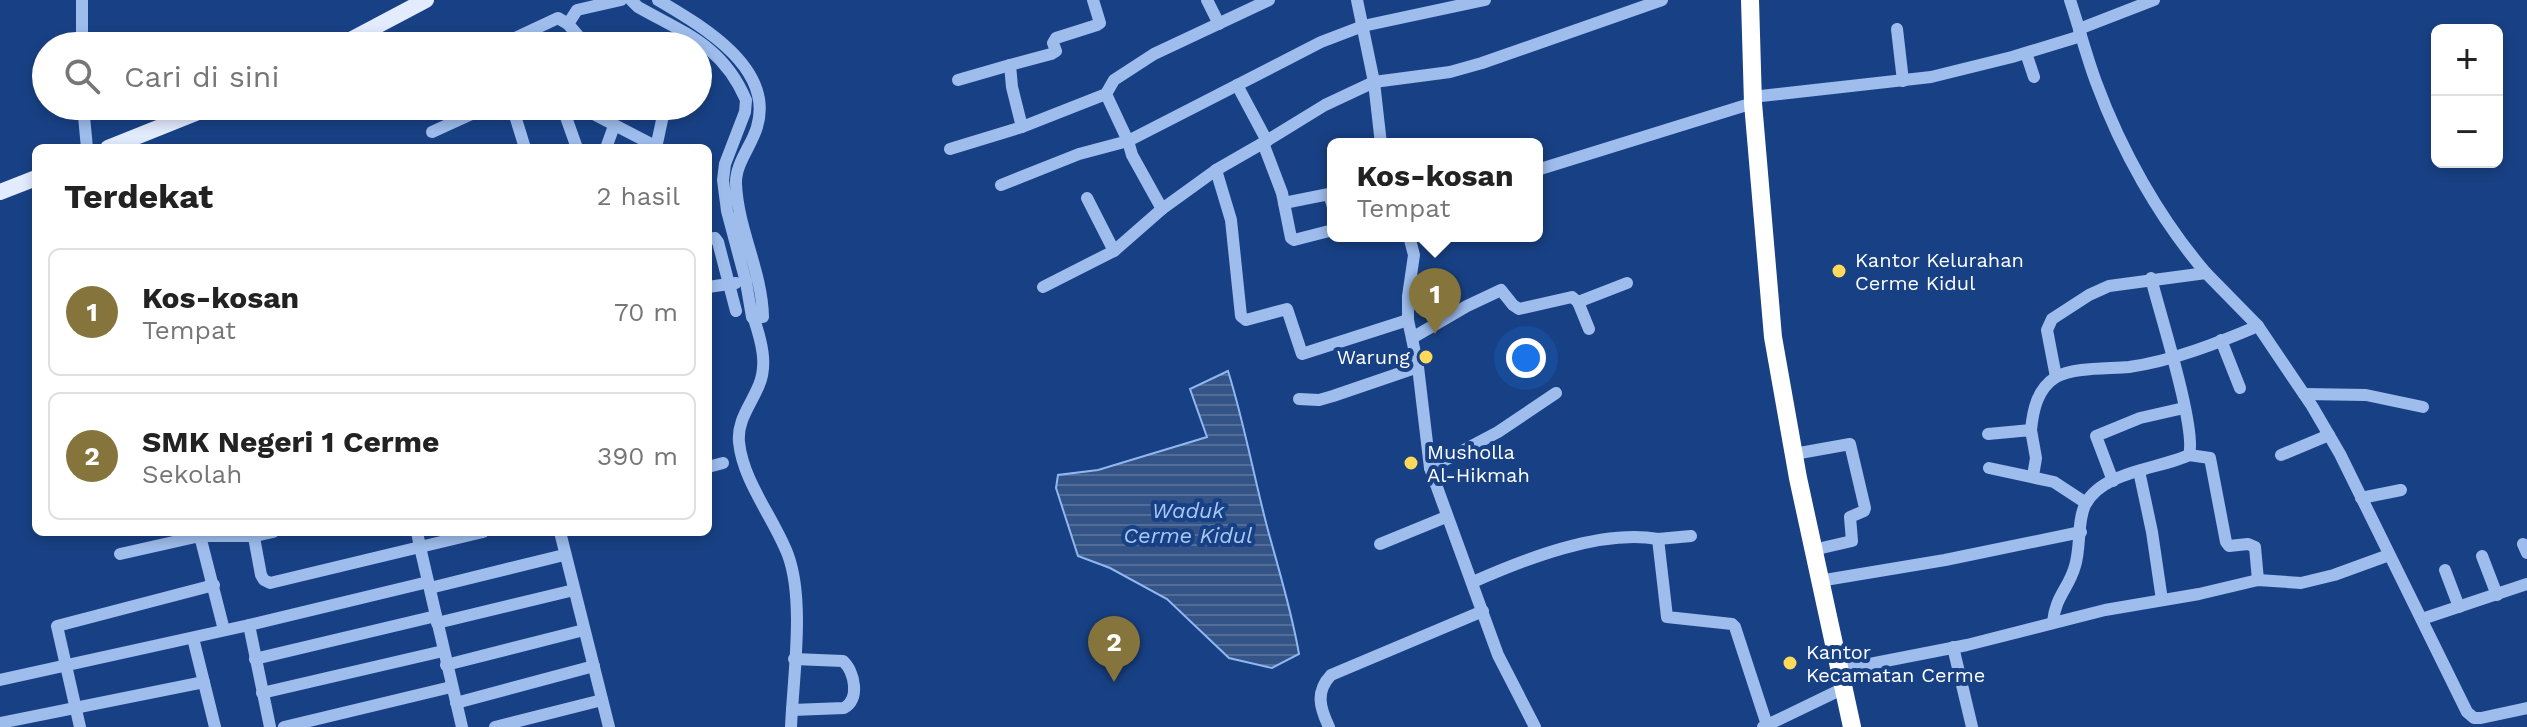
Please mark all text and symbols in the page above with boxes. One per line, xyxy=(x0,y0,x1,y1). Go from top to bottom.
map controls xyxy=(2431,24,2503,168)
button: + xyxy=(2431,24,2503,96)
search box xyxy=(32,32,712,120)
icon: search xyxy=(60,54,104,98)
text: Cari di sini xyxy=(124,59,279,94)
button: − xyxy=(2431,96,2503,168)
popup xyxy=(1327,138,1543,242)
text: Kos-kosan xyxy=(1356,158,1514,193)
text: Terdekat xyxy=(64,176,213,216)
text: 2 hasil xyxy=(597,181,680,211)
text: Tempat xyxy=(1356,193,1450,223)
place label: Kantor Kelurahan Cerme Kidul xyxy=(1855,248,2024,295)
marker: Kantor Kelurahan Cerme Kidul xyxy=(1830,262,1848,280)
pin: 1 xyxy=(1409,268,1461,334)
text: Kos-kosan xyxy=(142,280,299,315)
text: 1 xyxy=(86,297,98,327)
text: 70 m xyxy=(614,297,678,327)
text: Tempat xyxy=(142,315,236,345)
your location xyxy=(1506,338,1546,378)
place label: Warung xyxy=(1337,345,1410,369)
marker: Warung xyxy=(1417,348,1435,366)
text: SMK Negeri 1 Cerme xyxy=(142,424,439,459)
place label: Musholla Al-Hikmah xyxy=(1427,440,1530,487)
text: 2 xyxy=(84,441,100,471)
text: 390 m xyxy=(597,441,678,471)
marker: Musholla Al-Hikmah xyxy=(1402,454,1420,472)
text: Sekolah xyxy=(142,459,242,489)
water label: Waduk Cerme Kidul xyxy=(1123,498,1253,548)
pin: 2 xyxy=(1088,616,1140,682)
place label: Kantor Kecamatan Cerme xyxy=(1806,640,1985,687)
marker: Kantor Kecamatan Cerme xyxy=(1781,654,1799,672)

